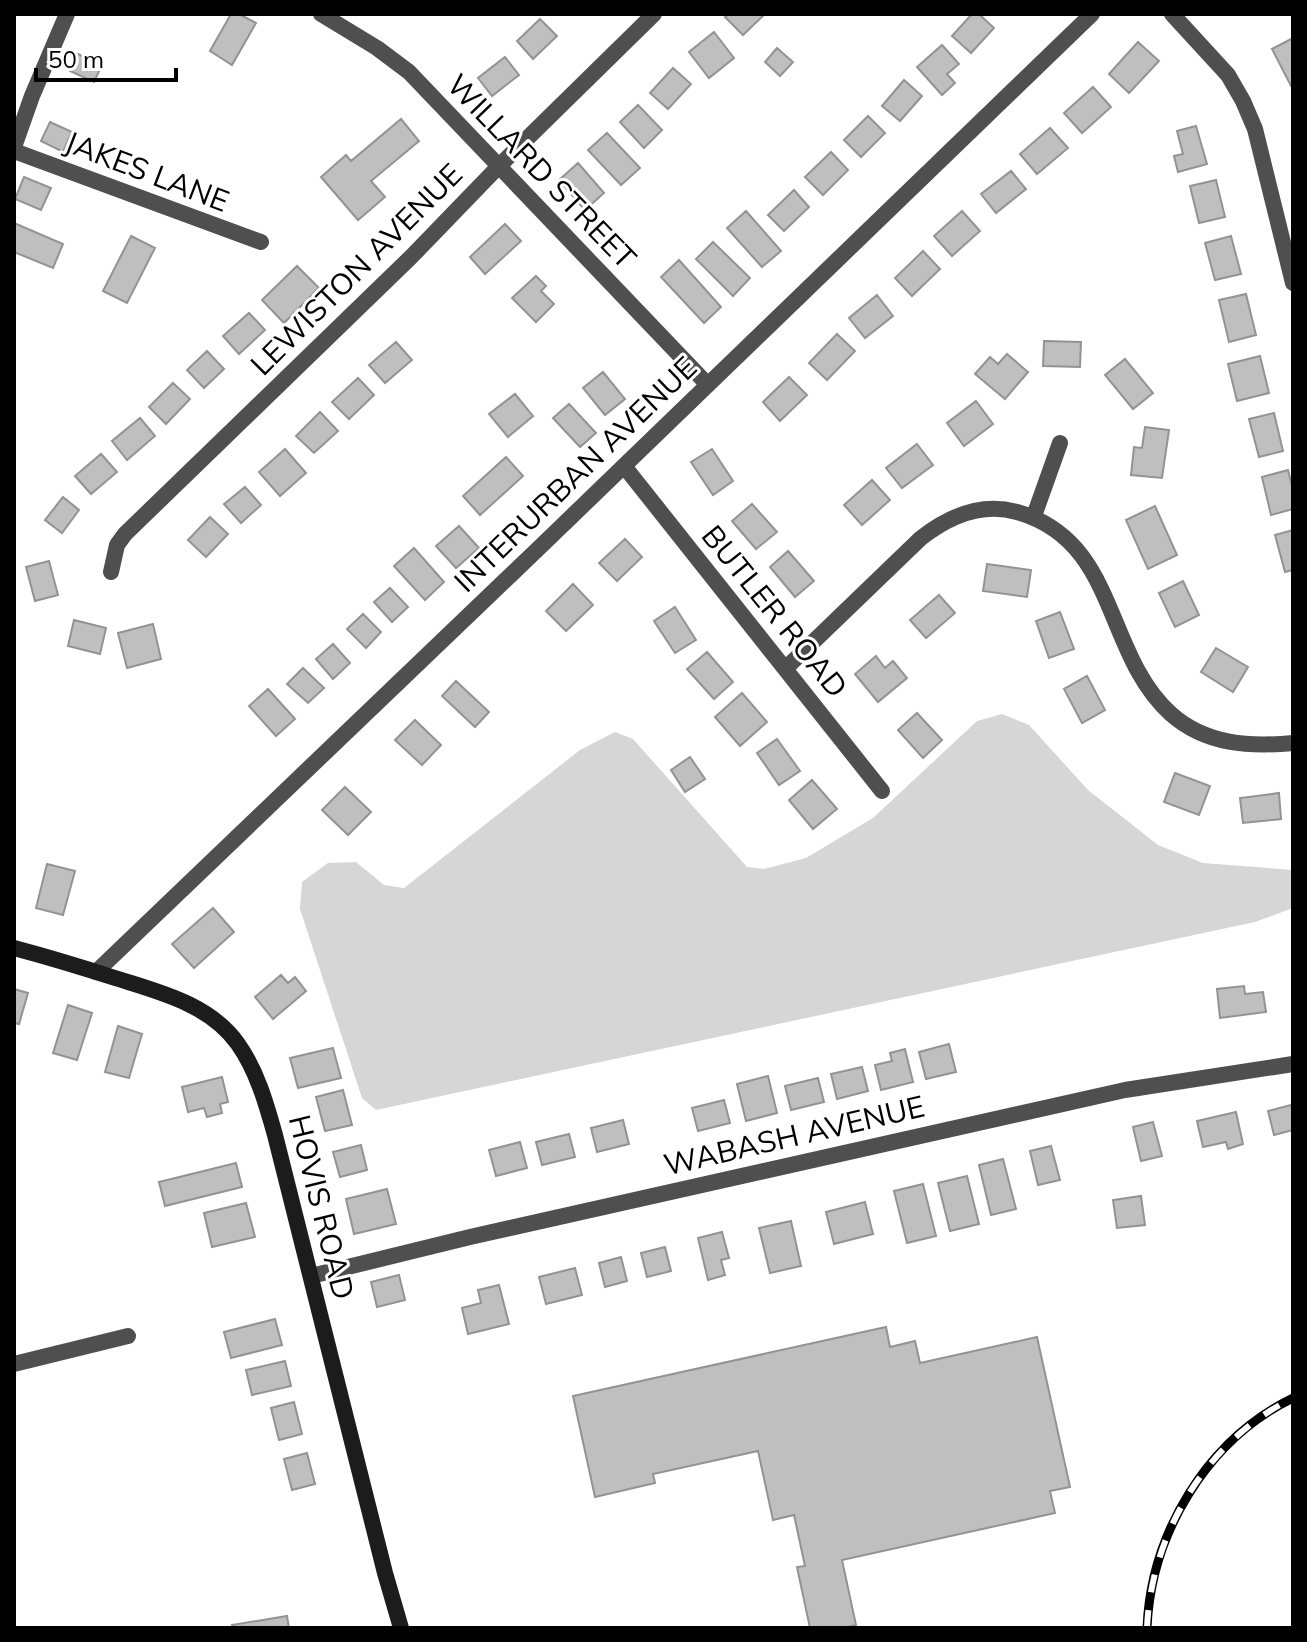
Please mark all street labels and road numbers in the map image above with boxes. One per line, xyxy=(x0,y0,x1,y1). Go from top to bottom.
street label: WILLARD STREET xyxy=(439,66,645,276)
street label: JAKES LANE xyxy=(60,122,234,220)
street label: LEWISTON AVENUE xyxy=(242,155,470,383)
street label: INTERURBAN AVENUE xyxy=(446,348,704,600)
street label: BUTLER ROAD xyxy=(694,517,856,705)
street label: WABASH AVENUE xyxy=(660,1087,928,1183)
street label: HOVIS ROAD xyxy=(281,1111,363,1303)

